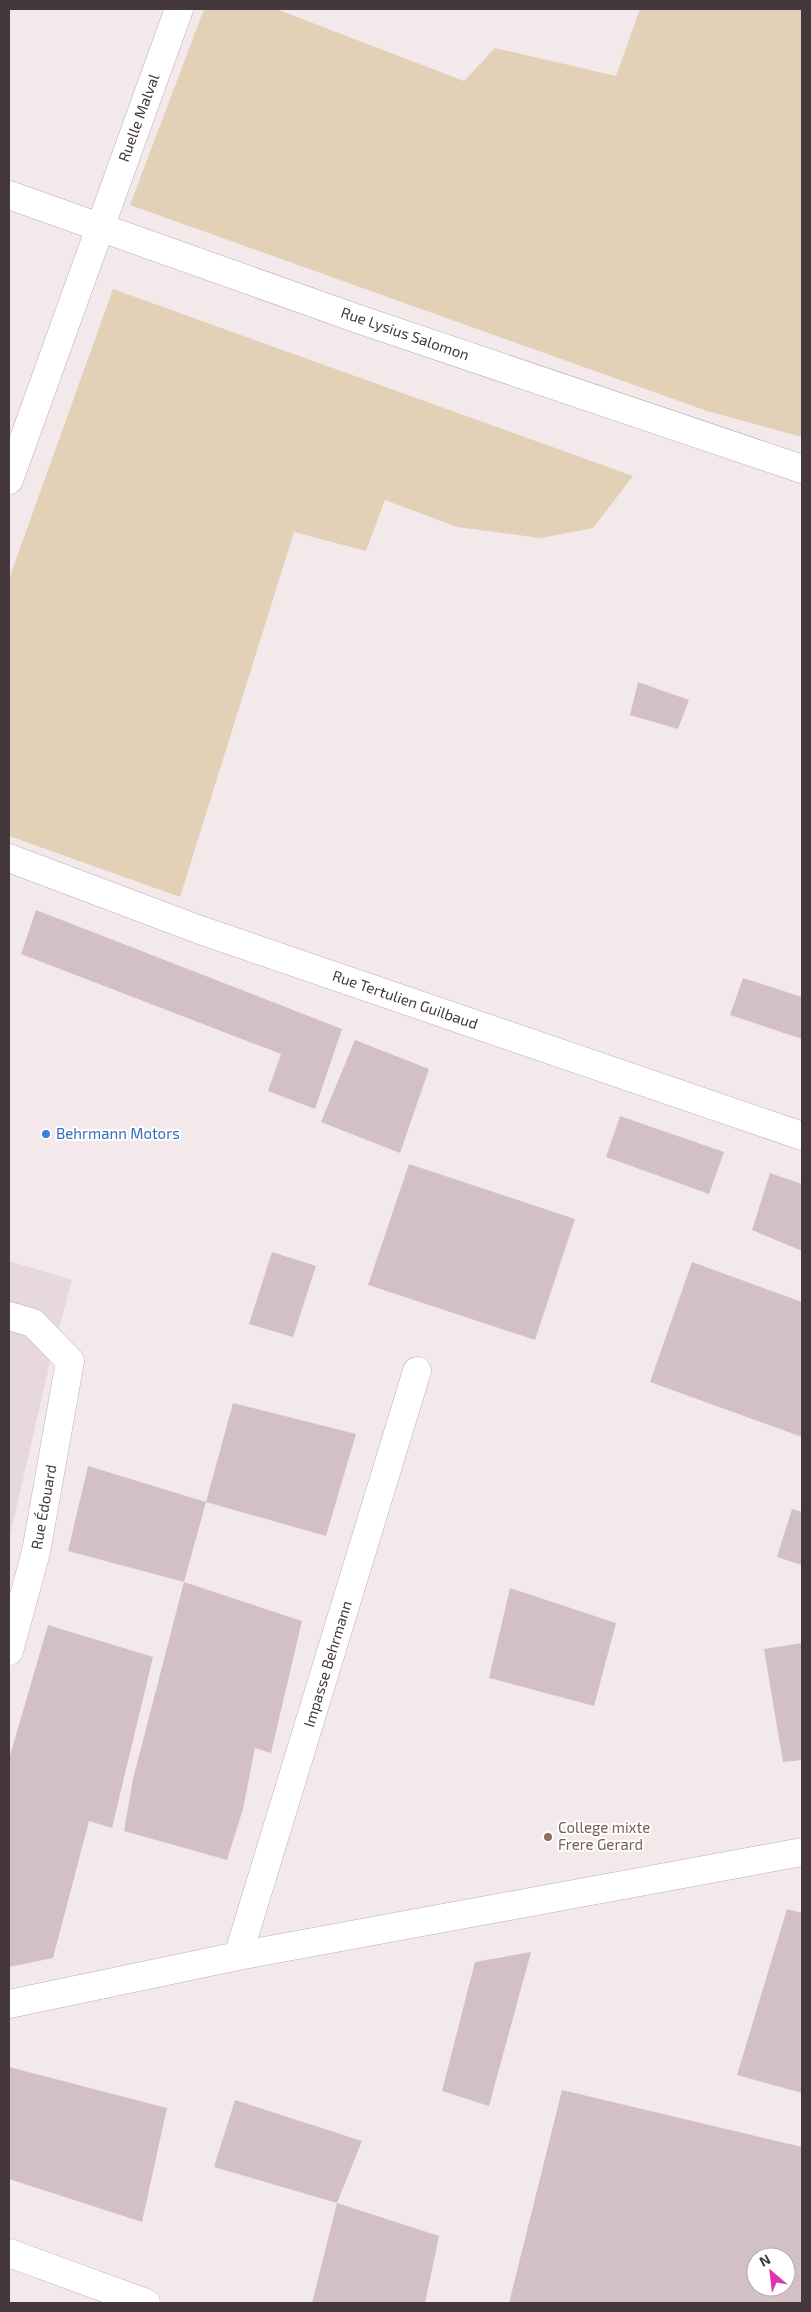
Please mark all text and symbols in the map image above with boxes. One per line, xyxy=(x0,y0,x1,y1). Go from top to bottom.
street label: Ruelle Malval xyxy=(114,71,162,164)
street label: Rue Lysius Salomon xyxy=(339,303,472,363)
street label: Rue Tertulien Guilbaud xyxy=(330,966,480,1032)
place label: Behrmann Motors xyxy=(56,1124,180,1142)
marker: Behrmann Motors xyxy=(40,1128,52,1140)
street label: Rue Édouard xyxy=(27,1463,59,1551)
street label: Impasse Behrmann xyxy=(299,1598,355,1729)
place label: College mixte Frere Gerard xyxy=(558,1818,650,1853)
marker: College mixte Frere Gerard xyxy=(542,1831,554,1843)
north arrow xyxy=(746,2247,796,2297)
text: N xyxy=(756,2250,773,2270)

